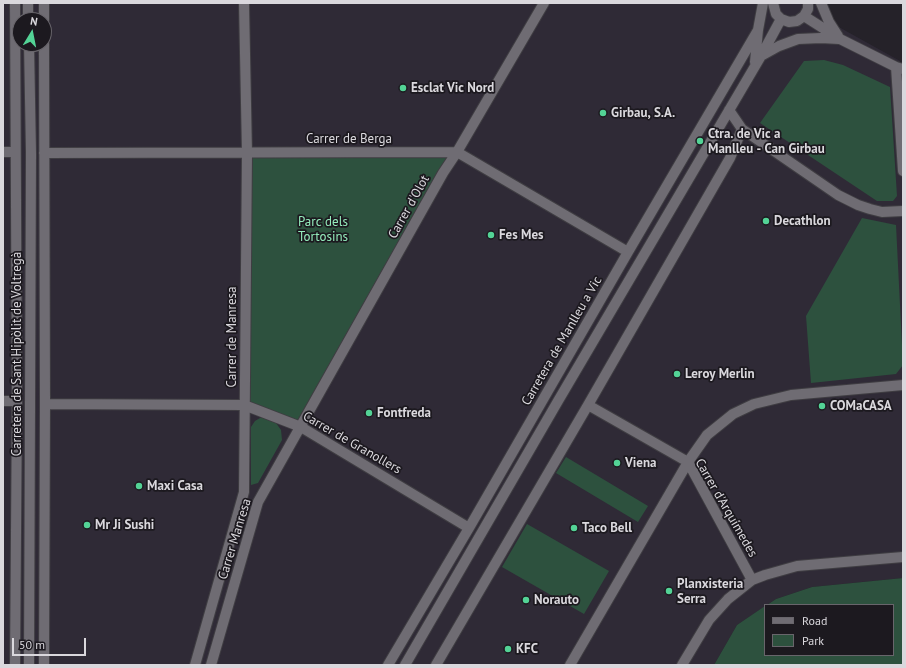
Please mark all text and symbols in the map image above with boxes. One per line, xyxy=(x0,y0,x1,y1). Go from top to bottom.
north arrow xyxy=(12,12,52,52)
text: N xyxy=(29,14,39,29)
place label: Esclat Vic Nord xyxy=(411,80,494,96)
marker: Esclat Vic Nord xyxy=(398,83,408,93)
place label: Girbau, S.A. xyxy=(611,105,675,121)
marker: Girbau, S.A. xyxy=(598,108,608,118)
place label: Ctra. de Vic a Manlleu - Can Girbau xyxy=(708,126,825,157)
street label: Carrer de Berga xyxy=(306,131,392,147)
marker: Ctra. de Vic a Manlleu - Can Girbau xyxy=(695,136,705,146)
street label: Carrer d'Olot xyxy=(385,172,433,242)
place label: Decathlon xyxy=(774,213,831,229)
park label: Parc dels Tortosins xyxy=(298,214,348,245)
marker: Decathlon xyxy=(761,216,771,226)
place label: Fes Mes xyxy=(499,227,543,243)
marker: Fes Mes xyxy=(486,230,496,240)
street label: Carretera de Sant Hipòlit de Voltregà xyxy=(9,252,25,456)
street label: Carretera de Manlleu a Vic xyxy=(519,274,605,408)
street label: Carrer de Manresa xyxy=(224,287,240,387)
place label: Leroy Merlin xyxy=(685,366,755,382)
marker: Leroy Merlin xyxy=(672,369,682,379)
place label: COMaCASA xyxy=(830,398,892,414)
marker: COMaCASA xyxy=(817,401,827,411)
place label: Fontfreda xyxy=(377,405,431,421)
street label: Carrer de Granollers xyxy=(300,408,404,478)
marker: Fontfreda xyxy=(364,408,374,418)
place label: Viena xyxy=(625,455,656,471)
street label: Carrer d'Arquímedes xyxy=(692,456,760,560)
marker: Viena xyxy=(612,458,622,468)
place label: Maxi Casa xyxy=(147,478,203,494)
marker: Maxi Casa xyxy=(134,481,144,491)
street label: Carrer Manresa xyxy=(215,497,255,581)
place label: Mr Ji Sushi xyxy=(95,517,154,533)
marker: Mr Ji Sushi xyxy=(82,520,92,530)
place label: Taco Bell xyxy=(582,520,632,536)
marker: Taco Bell xyxy=(569,523,579,533)
place label: Planxisteria Serra xyxy=(677,576,743,607)
marker: Planxisteria Serra xyxy=(664,586,674,596)
place label: Norauto xyxy=(534,592,579,608)
marker: Norauto xyxy=(521,595,531,605)
legend xyxy=(764,604,894,656)
text: Road xyxy=(802,613,827,628)
scale bar xyxy=(14,630,88,656)
text: Park xyxy=(802,633,824,648)
text: 50 m xyxy=(19,637,45,652)
place label: KFC xyxy=(516,641,538,657)
marker: KFC xyxy=(503,644,513,654)

